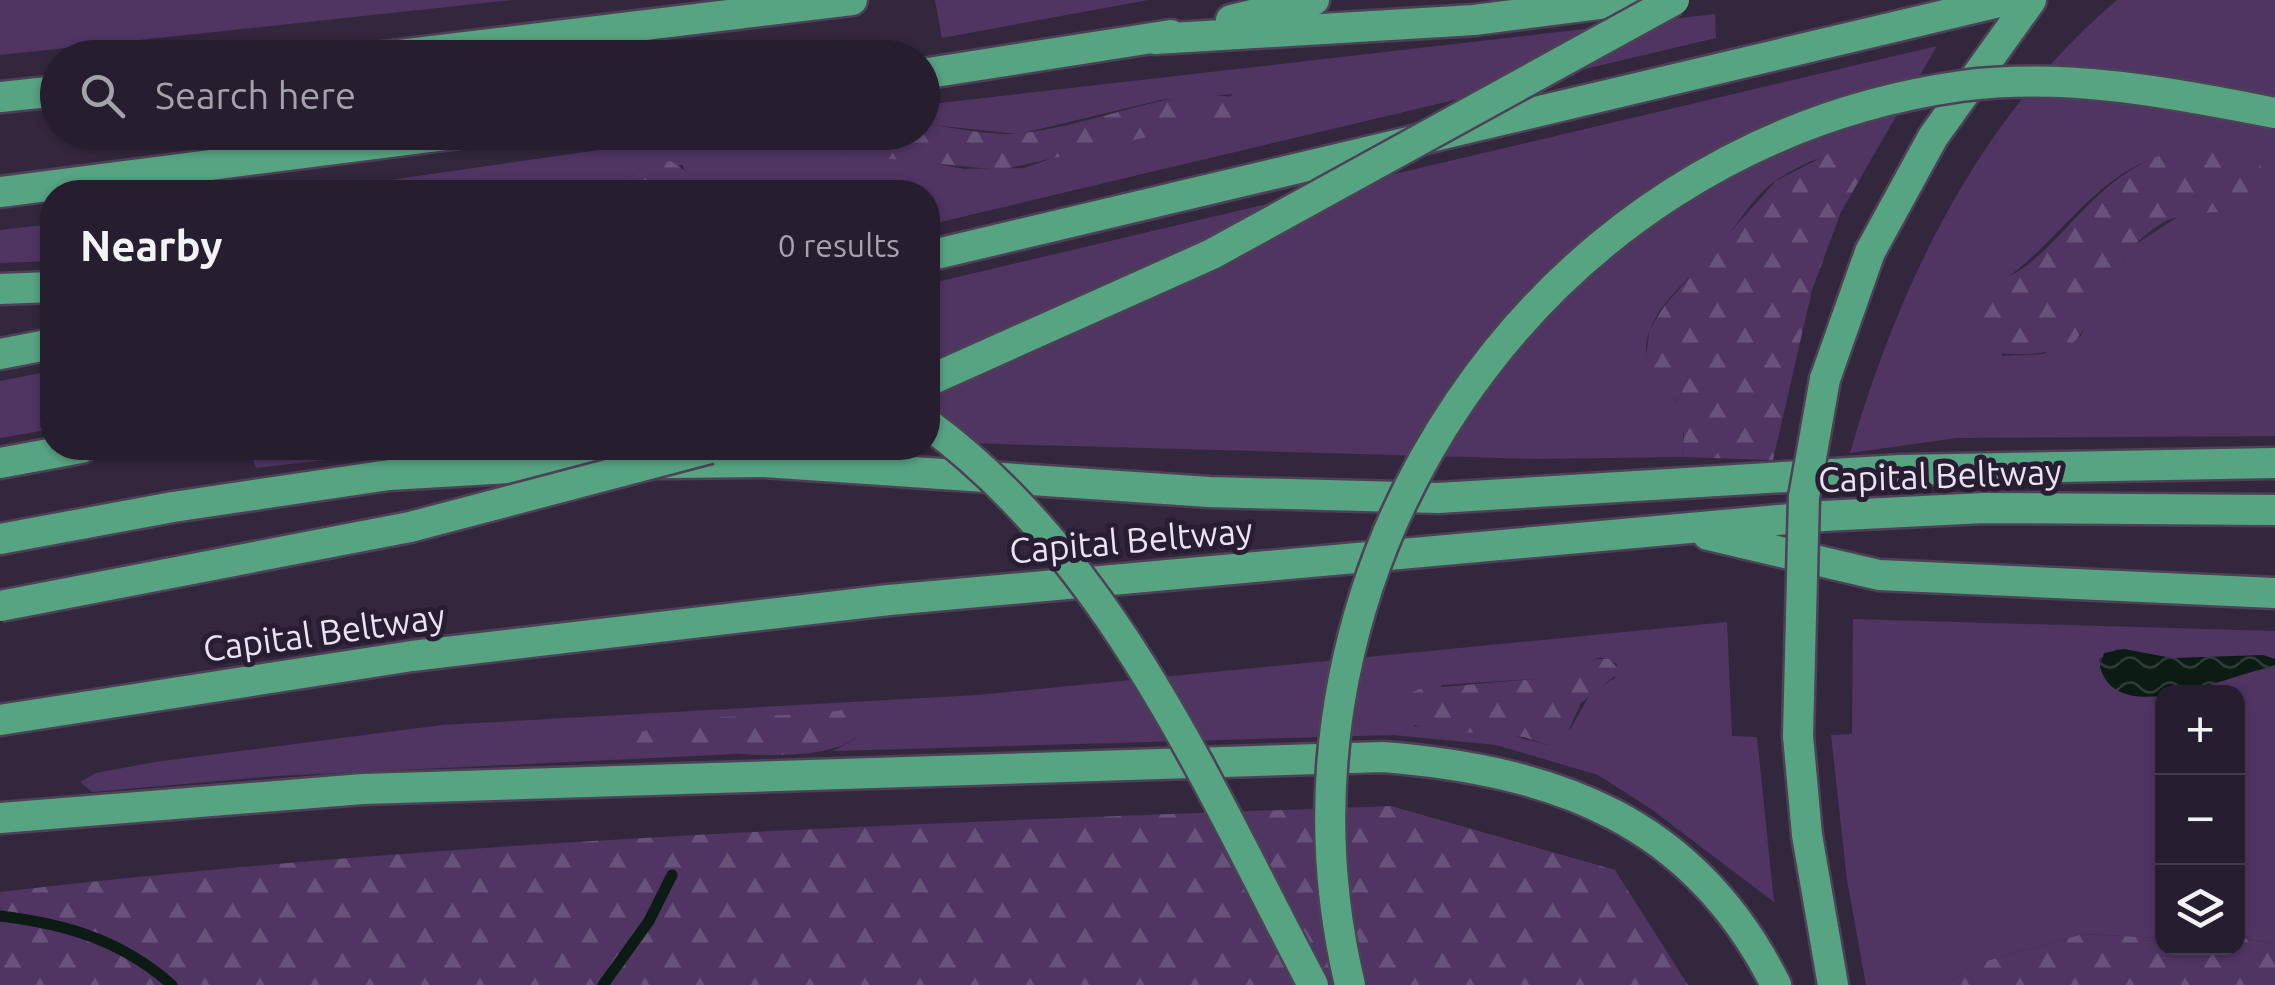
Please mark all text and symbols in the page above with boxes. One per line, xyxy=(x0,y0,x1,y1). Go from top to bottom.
search box xyxy=(40,40,940,150)
icon: search xyxy=(75,68,130,123)
text: Search here xyxy=(155,74,356,116)
text: Nearby xyxy=(80,222,223,269)
text: 0 results xyxy=(778,227,900,263)
street label: Capital Beltway xyxy=(1817,451,2063,499)
street label: Capital Beltway xyxy=(1008,509,1254,571)
street label: Capital Beltway xyxy=(200,595,447,669)
map controls xyxy=(2155,685,2245,955)
button: + xyxy=(2155,685,2245,775)
button: − xyxy=(2155,775,2245,865)
button: layers xyxy=(2155,865,2245,955)

